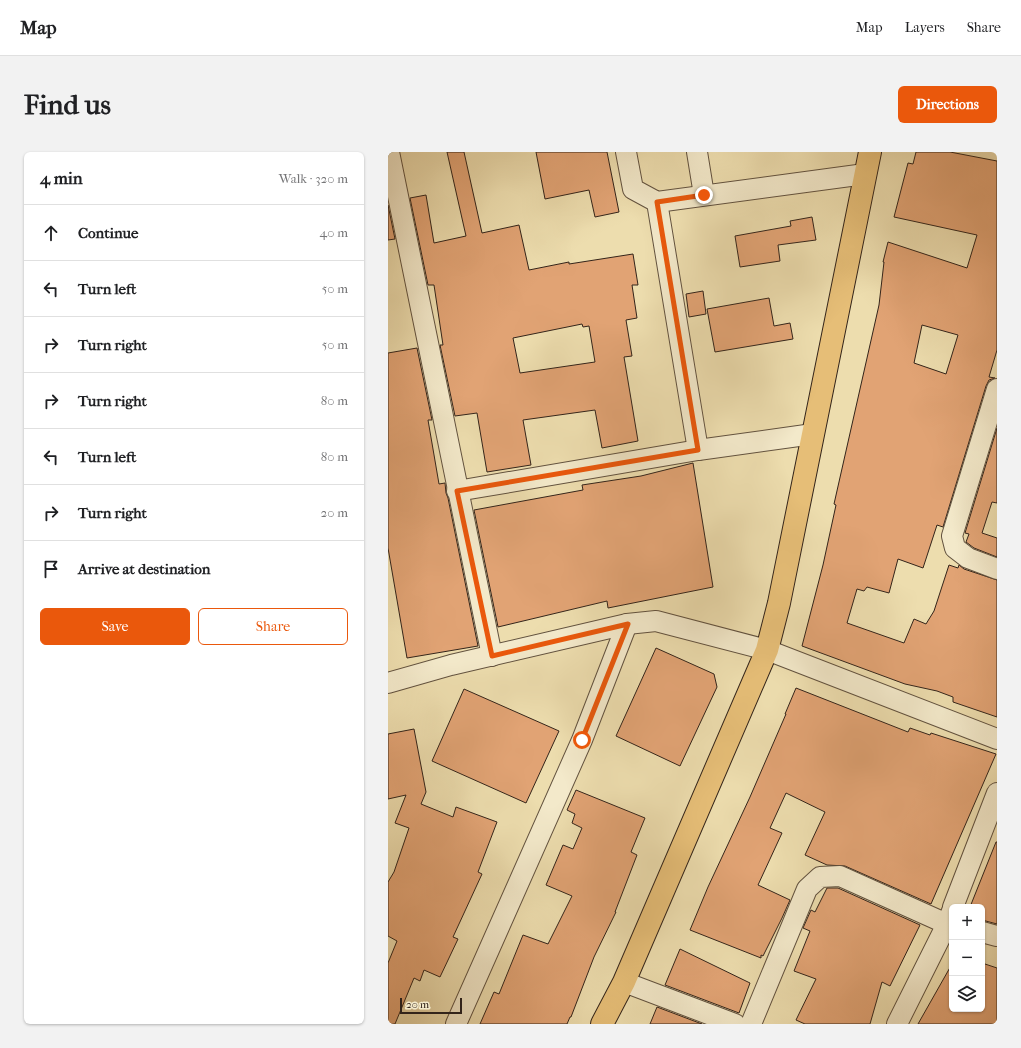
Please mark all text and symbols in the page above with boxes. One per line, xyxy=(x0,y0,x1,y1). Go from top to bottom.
text: Map xyxy=(20,17,56,39)
text: Map xyxy=(856,19,883,36)
text: Layers xyxy=(905,19,945,36)
text: Share xyxy=(967,19,1001,36)
button: Directions xyxy=(898,86,997,123)
text: Find us xyxy=(24,88,111,121)
text: 4 min xyxy=(40,168,83,188)
text: Walk · 320 m xyxy=(279,171,348,186)
route end xyxy=(695,186,713,204)
icon: ahead xyxy=(40,222,62,244)
text: Continue xyxy=(78,224,138,242)
text: 40 m xyxy=(320,225,348,240)
icon: left xyxy=(40,278,62,300)
text: Turn left xyxy=(78,280,136,298)
text: 50 m xyxy=(322,281,348,296)
icon: right xyxy=(40,334,62,356)
text: Turn right xyxy=(78,336,147,354)
text: 50 m xyxy=(322,337,348,352)
icon: right xyxy=(40,390,62,412)
text: Turn right xyxy=(78,392,147,410)
text: 80 m xyxy=(321,393,348,408)
icon: left xyxy=(40,446,62,468)
text: Turn left xyxy=(78,448,136,466)
text: 80 m xyxy=(321,449,348,464)
icon: right xyxy=(40,502,62,524)
text: Turn right xyxy=(78,504,147,522)
text: 20 m xyxy=(321,505,348,520)
icon: arrive xyxy=(40,558,62,580)
text: Arrive at destination xyxy=(78,560,210,578)
button: Save xyxy=(40,608,190,645)
button: Share xyxy=(198,608,348,645)
route start xyxy=(573,731,591,749)
map controls xyxy=(949,904,985,1012)
button: + xyxy=(949,904,985,940)
button: − xyxy=(949,940,985,976)
button: layers xyxy=(949,976,985,1012)
scale bar xyxy=(400,996,462,1015)
text: 20 m xyxy=(406,998,429,1011)

